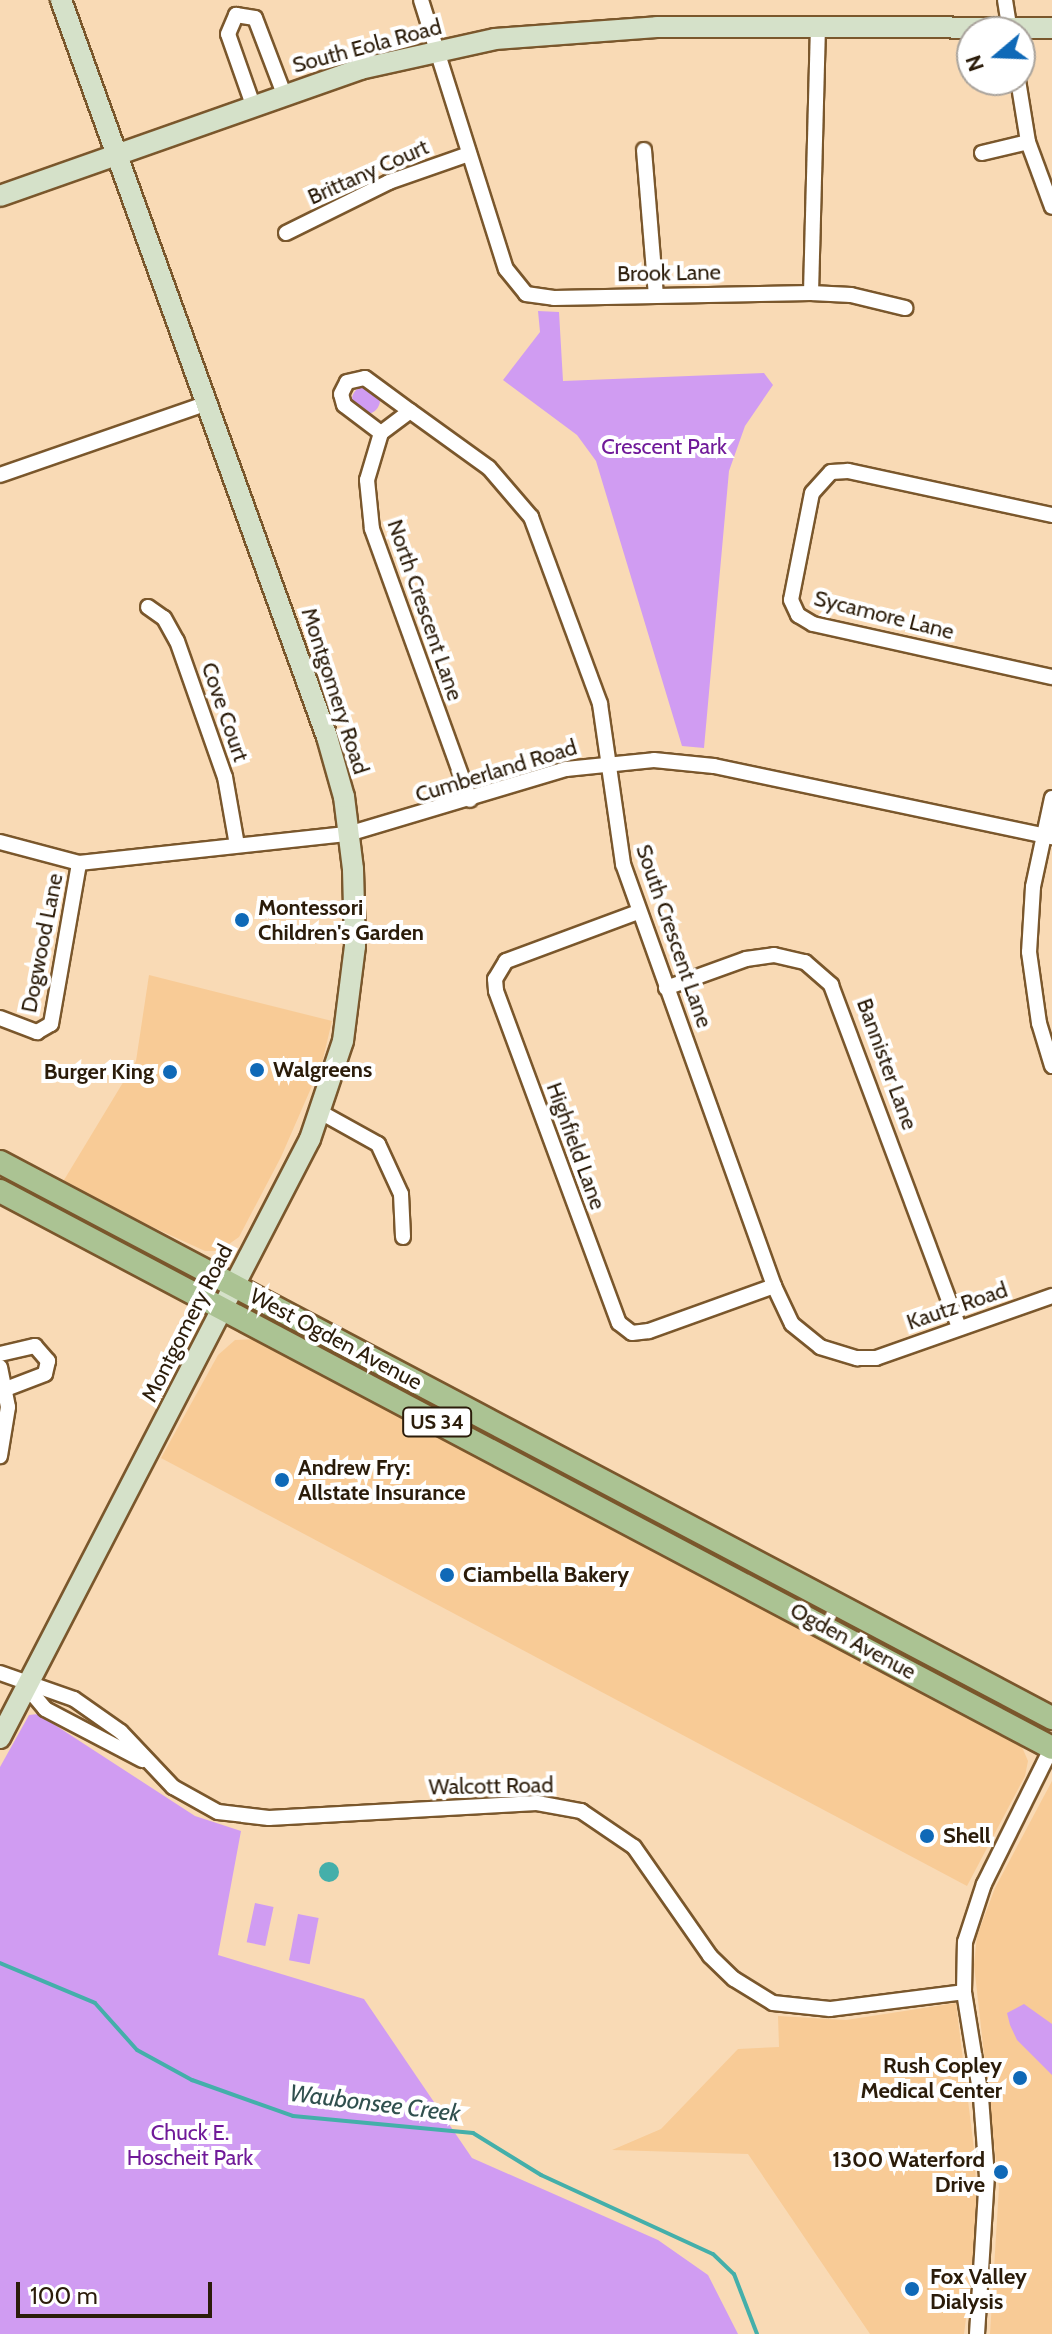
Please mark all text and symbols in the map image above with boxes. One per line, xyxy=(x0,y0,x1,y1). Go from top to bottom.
street label: South Eola Road xyxy=(290,13,444,79)
north arrow xyxy=(956,16,1036,96)
text: N xyxy=(959,52,990,75)
street label: Brittany Court xyxy=(304,134,432,210)
street label: Brook Lane xyxy=(617,259,721,287)
park label: Crescent Park xyxy=(601,434,727,460)
street label: North Crescent Lane xyxy=(382,516,468,704)
street label: Sycamore Lane xyxy=(811,585,957,645)
street label: Montgomery Road xyxy=(296,604,374,778)
street label: Cove Court xyxy=(196,659,254,765)
street label: Cumberland Road xyxy=(412,734,580,808)
street label: South Crescent Lane xyxy=(630,841,718,1031)
street label: Dogwood Lane xyxy=(16,871,68,1015)
place label: Montessori Children's Garden xyxy=(258,894,424,946)
marker: Montessori Children's Garden xyxy=(233,911,251,929)
street label: Bannister Lane xyxy=(851,995,923,1133)
place label: Walgreens xyxy=(273,1057,372,1083)
place label: Burger King xyxy=(44,1059,154,1085)
marker: Walgreens xyxy=(248,1061,266,1079)
marker: Burger King xyxy=(161,1063,179,1081)
street label: Highfield Lane xyxy=(541,1079,611,1213)
street label: Montgomery Road xyxy=(136,1240,238,1406)
street label: Kautz Road xyxy=(903,1276,1011,1336)
street label: West Ogden Avenue xyxy=(246,1283,426,1395)
road number: US 34 xyxy=(401,1406,473,1438)
place label: Andrew Fry: Allstate Insurance xyxy=(298,1454,466,1506)
marker: Andrew Fry: Allstate Insurance xyxy=(273,1471,291,1489)
place label: Ciambella Bakery xyxy=(463,1562,629,1588)
marker: Ciambella Bakery xyxy=(438,1566,456,1584)
street label: Ogden Avenue xyxy=(786,1597,920,1685)
street label: Walcott Road xyxy=(428,1772,554,1800)
place label: Shell xyxy=(943,1823,991,1849)
marker: Shell xyxy=(918,1827,936,1845)
place label: Rush Copley Medical Center xyxy=(860,2052,1002,2104)
marker: Rush Copley Medical Center xyxy=(1009,2067,1031,2089)
water label: Waubonsee Creek xyxy=(288,2078,462,2128)
park label: Chuck E. Hoscheit Park xyxy=(127,2119,253,2170)
place label: 1300 Waterford Drive xyxy=(832,2146,985,2198)
marker: 1300 Waterford Drive xyxy=(992,2163,1010,2181)
place label: Fox Valley Dialysis xyxy=(930,2263,1027,2314)
scale bar xyxy=(20,2266,216,2316)
marker: Fox Valley Dialysis xyxy=(901,2278,923,2300)
text: 100 m xyxy=(30,2281,98,2310)

